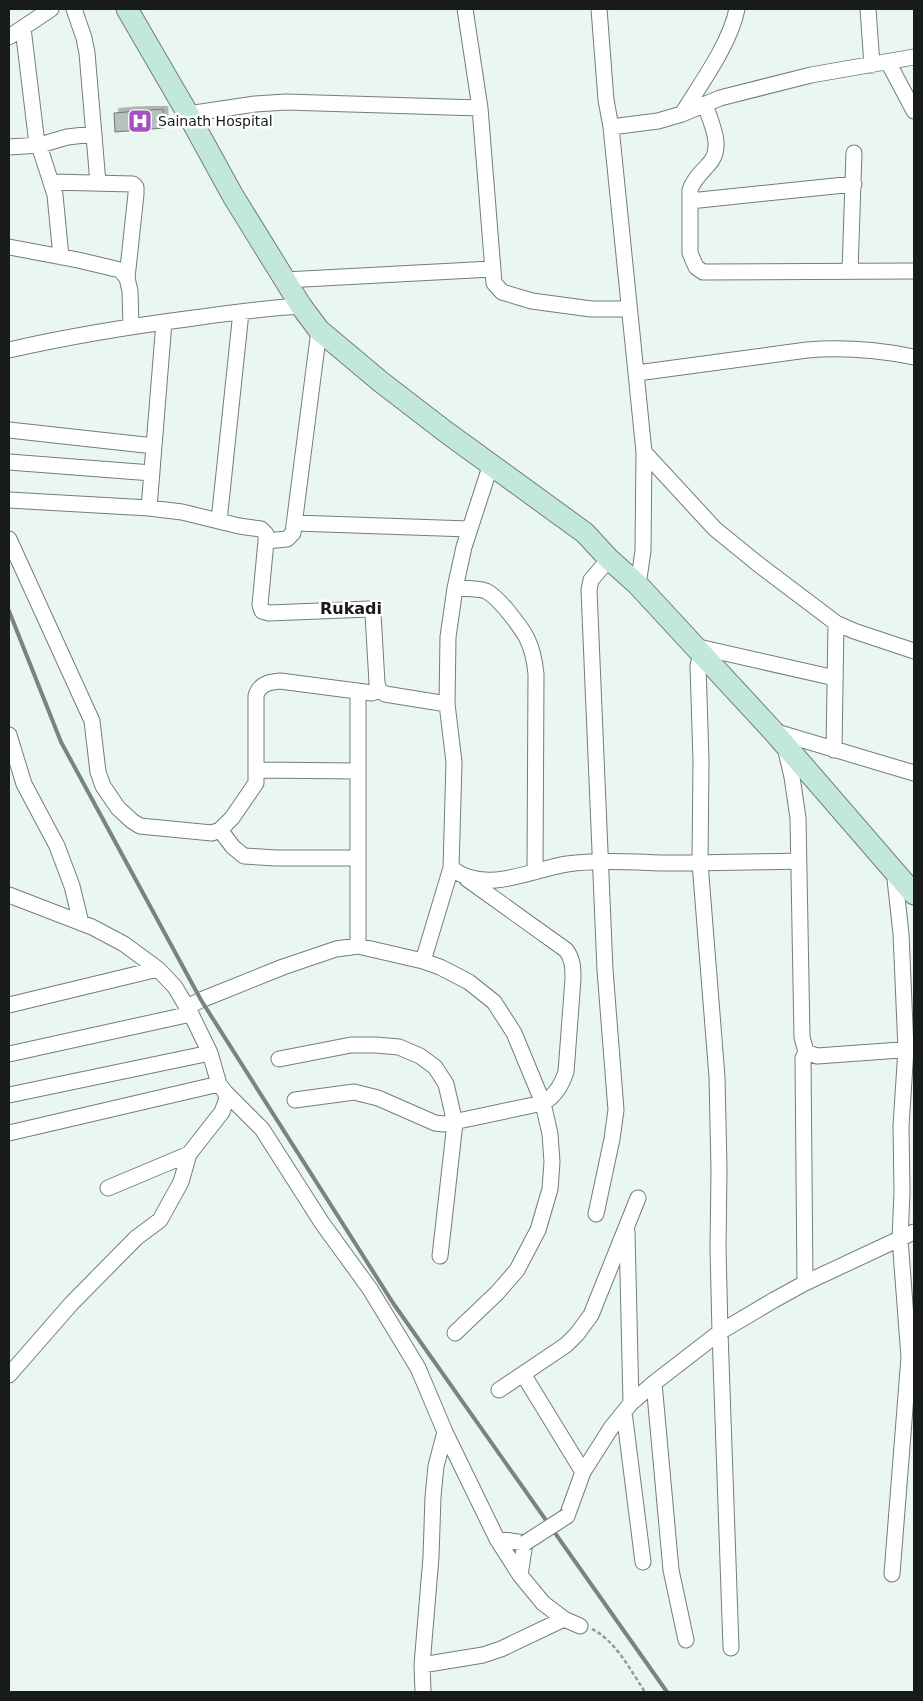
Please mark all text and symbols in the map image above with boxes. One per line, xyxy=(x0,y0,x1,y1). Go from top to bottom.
hospital icon: Sainath Hospital xyxy=(127,108,153,134)
place label: Sainath Hospital xyxy=(158,113,273,129)
district label: Rukadi xyxy=(320,599,382,618)

